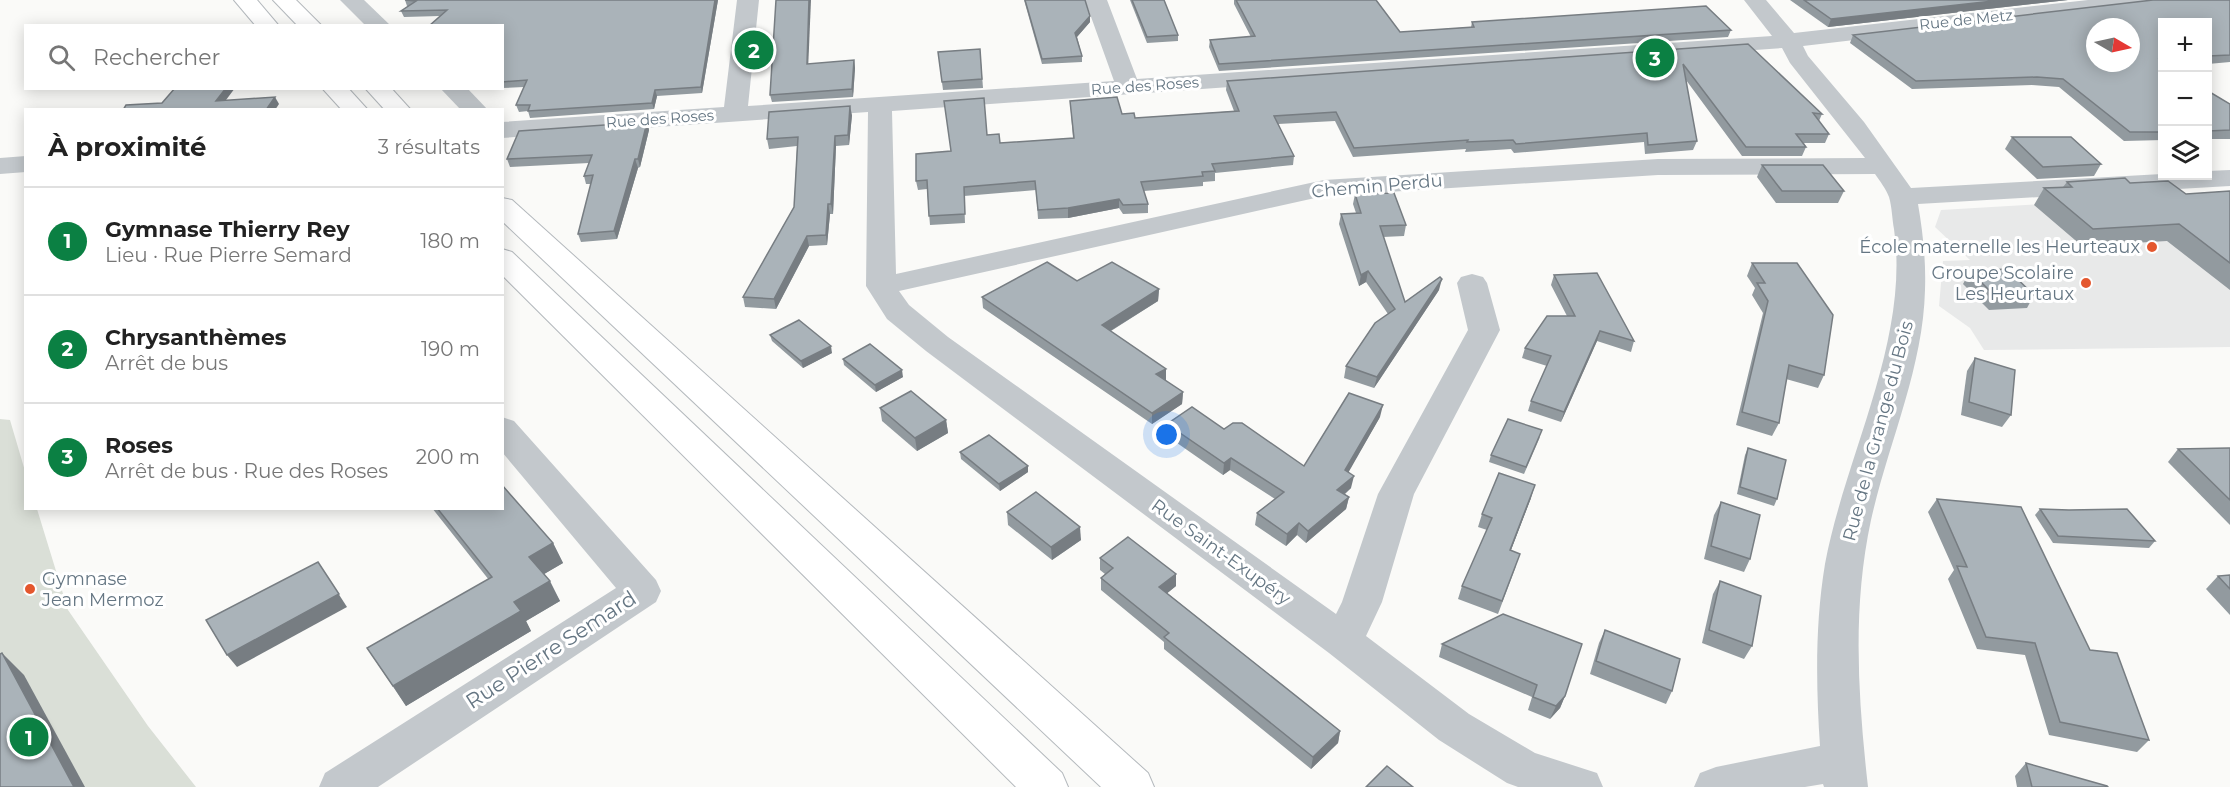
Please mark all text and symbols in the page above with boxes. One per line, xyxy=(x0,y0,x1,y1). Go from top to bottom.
street label: Rue de Metz xyxy=(1918,5,2014,34)
north arrow xyxy=(2086,18,2140,72)
map controls xyxy=(2158,18,2212,180)
button: + xyxy=(2158,18,2212,72)
search box xyxy=(24,24,504,90)
pin: 2 xyxy=(734,28,774,72)
pin: 3 xyxy=(1636,36,1674,80)
icon: search xyxy=(45,41,78,74)
text: Rechercher xyxy=(93,44,220,71)
street label: Rue des Roses xyxy=(1090,72,1200,99)
button: − xyxy=(2158,72,2212,126)
street label: Rue des Roses xyxy=(605,105,715,132)
button: layers xyxy=(2158,126,2212,180)
text: À proximité xyxy=(48,131,207,163)
text: 3 résultats xyxy=(378,135,480,159)
street label: Chemin Perdu xyxy=(1311,169,1443,203)
text: Gymnase Thierry Rey xyxy=(105,216,350,243)
text: 1 xyxy=(64,229,71,253)
text: 180 m xyxy=(420,229,480,253)
place label: École maternelle les Heurteaux xyxy=(1859,236,2140,258)
marker: École maternelle les Heurteaux xyxy=(2145,240,2159,254)
text: Lieu · Rue Pierre Semard xyxy=(105,243,352,267)
place label: Groupe Scolaire Les Heurtaux xyxy=(1931,262,2074,305)
marker: Groupe Scolaire Les Heurtaux xyxy=(2079,276,2093,290)
street label: Rue de la Grange du Bois xyxy=(1838,318,1918,544)
text: Chrysanthèmes xyxy=(105,324,287,351)
text: 2 xyxy=(62,337,73,361)
text: 190 m xyxy=(421,337,480,361)
text: Arrêt de bus xyxy=(105,351,228,375)
your location xyxy=(1152,420,1181,449)
text: Roses xyxy=(105,432,173,459)
text: 3 xyxy=(62,445,73,469)
text: 200 m xyxy=(416,445,480,469)
text: Arrêt de bus · Rue des Roses xyxy=(105,459,388,483)
street label: Rue Saint-Exupéry xyxy=(1147,494,1295,610)
place label: Gymnase Jean Mermoz xyxy=(41,568,164,611)
marker: Gymnase Jean Mermoz xyxy=(23,582,37,596)
street label: Rue Pierre Semard xyxy=(461,585,641,714)
pin: 1 xyxy=(9,714,48,760)

